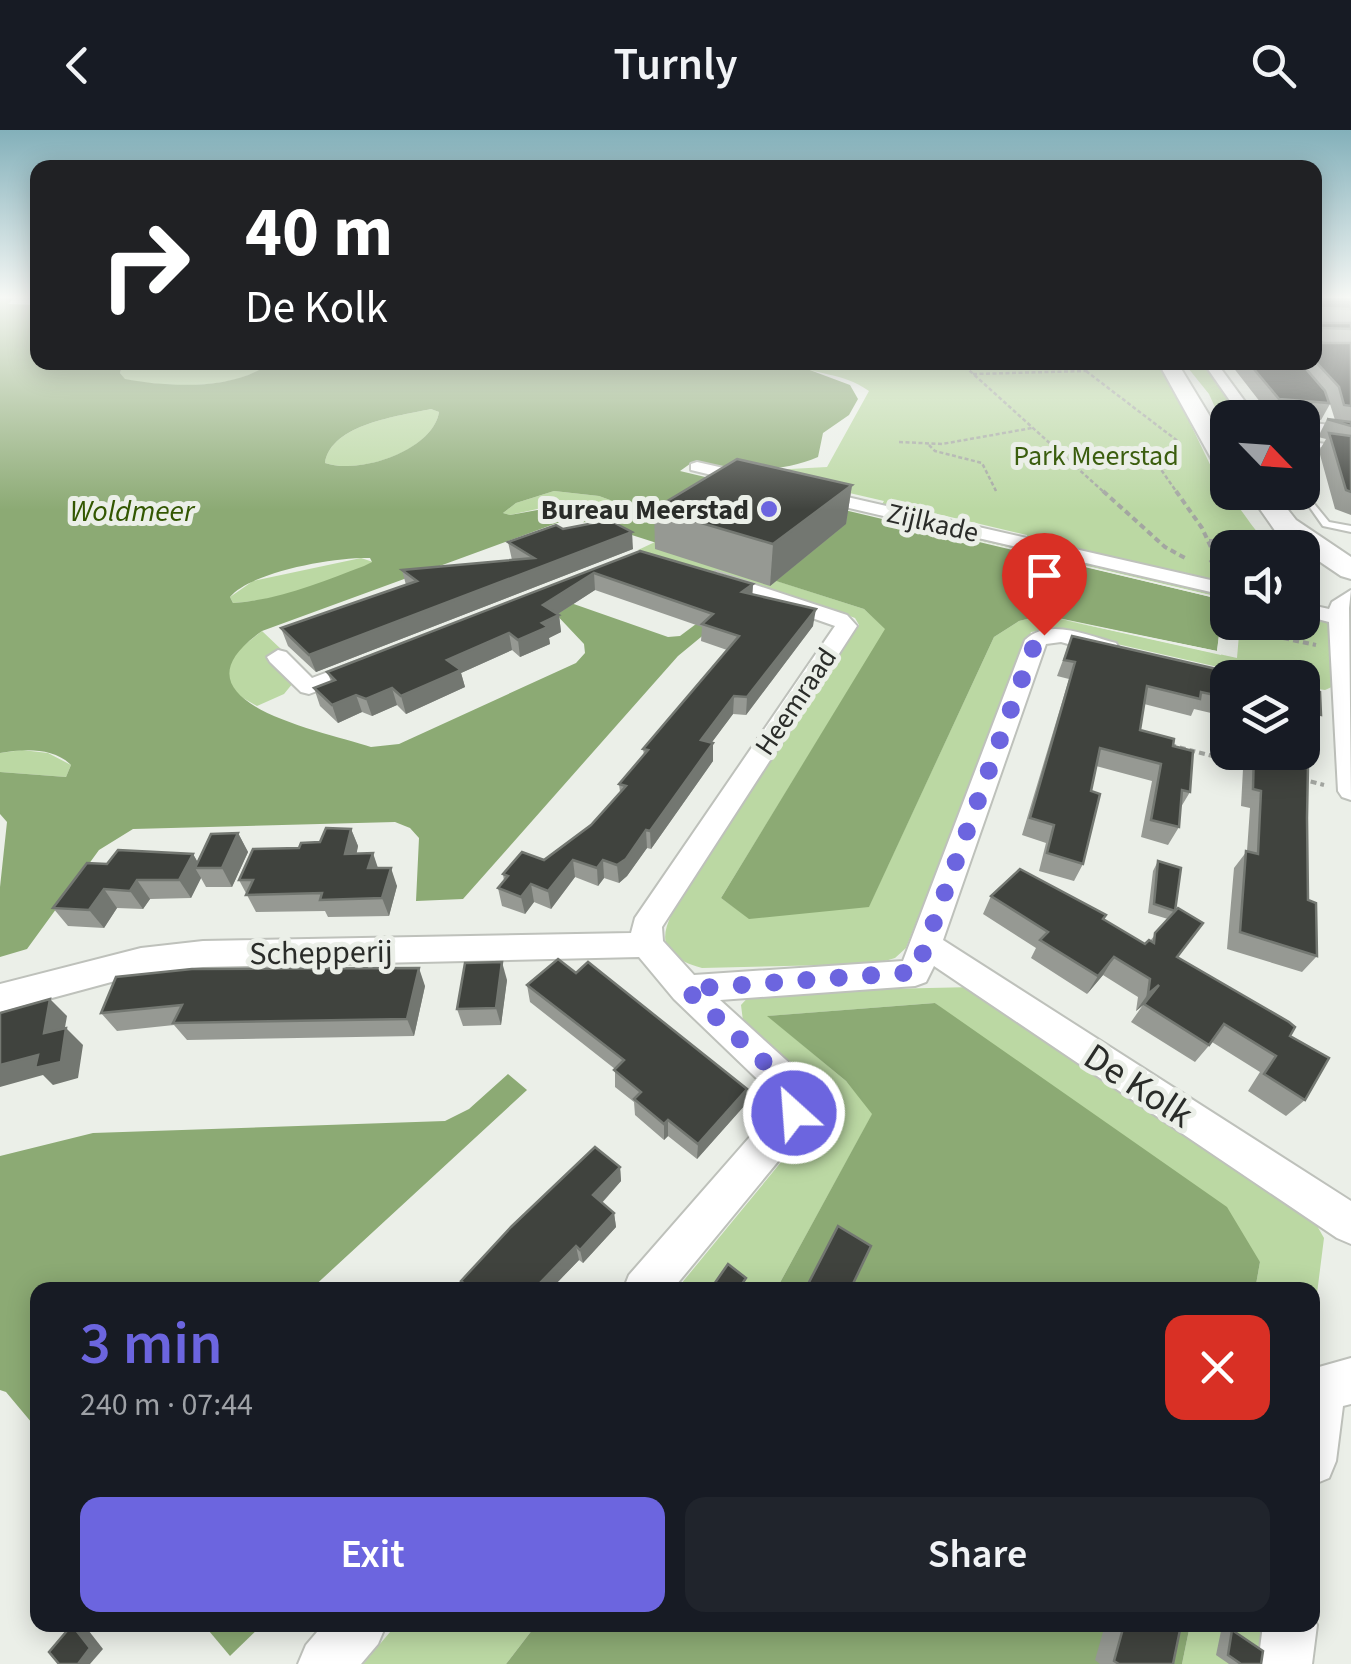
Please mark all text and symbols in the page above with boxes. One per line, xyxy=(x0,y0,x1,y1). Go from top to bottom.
text: Turnly xyxy=(613,33,738,97)
icon: back xyxy=(50,38,105,93)
icon: search xyxy=(1246,38,1301,93)
text: 40 m xyxy=(245,183,393,283)
icon: right xyxy=(80,200,210,330)
text: De Kolk xyxy=(245,276,388,340)
north arrow xyxy=(1210,400,1320,510)
map controls xyxy=(1210,400,1320,770)
park label: Park Meerstad xyxy=(1013,436,1179,476)
water label: Woldmeer xyxy=(70,490,196,533)
place label: Bureau Meerstad xyxy=(541,490,749,530)
street label: Zijlkade xyxy=(883,493,983,553)
marker: Bureau Meerstad xyxy=(758,498,780,520)
button: sound xyxy=(1210,530,1320,640)
pin xyxy=(1002,533,1087,636)
icon: arrive xyxy=(1017,548,1072,603)
street label: Heemraad xyxy=(745,640,847,763)
button: layers xyxy=(1210,660,1320,770)
street label: Schepperij xyxy=(249,929,393,977)
street label: De Kolk xyxy=(1073,1030,1204,1141)
position arrow xyxy=(742,1061,846,1165)
text: 3 min xyxy=(80,1302,223,1387)
button: close xyxy=(1165,1315,1270,1420)
text: 240 m · 07:44 xyxy=(80,1382,253,1428)
button: Exit xyxy=(80,1497,665,1612)
button: Share xyxy=(685,1497,1270,1612)

